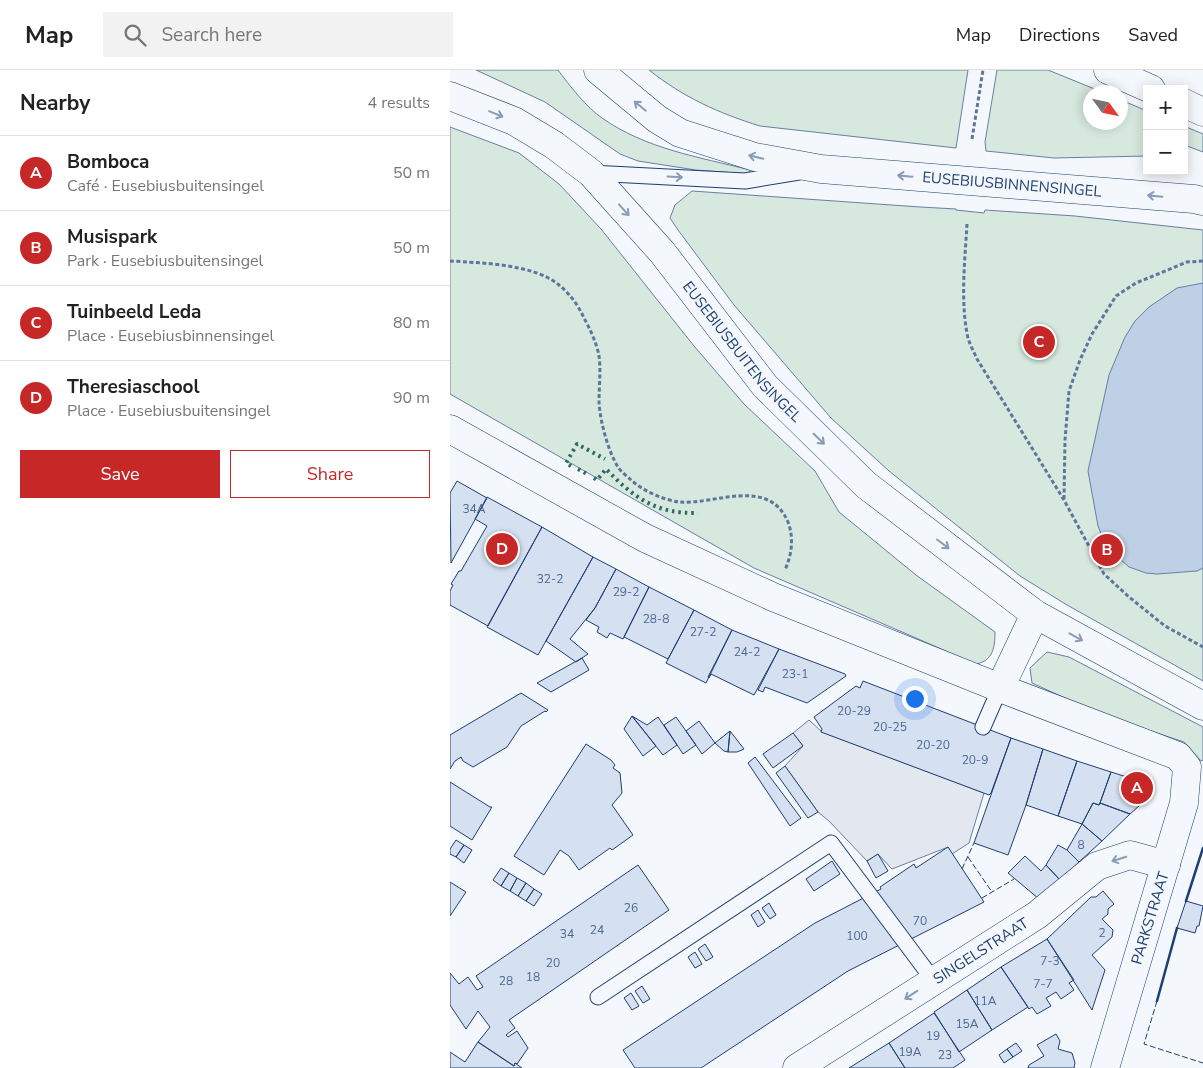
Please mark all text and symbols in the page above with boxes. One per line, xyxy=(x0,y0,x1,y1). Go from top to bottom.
search box xyxy=(103,12,453,57)
text: Map xyxy=(25,19,73,51)
icon: search xyxy=(121,21,149,49)
text: Search here xyxy=(161,22,262,48)
text: Map xyxy=(956,23,991,47)
text: Directions xyxy=(1019,23,1100,47)
text: Saved xyxy=(1128,23,1178,47)
north arrow xyxy=(1083,85,1128,130)
map controls xyxy=(1143,85,1188,175)
button: + xyxy=(1143,85,1188,130)
text: Nearby xyxy=(20,89,90,117)
text: 4 results xyxy=(368,92,430,114)
one-way arrow xyxy=(633,100,646,111)
one-way arrow xyxy=(488,110,503,119)
button: − xyxy=(1143,130,1188,175)
text: Bomboca xyxy=(67,149,149,175)
one-way arrow xyxy=(749,152,765,161)
text: A xyxy=(30,162,42,184)
text: 50 m xyxy=(393,162,430,184)
street label: EUSEBIUSBINNENSINGEL xyxy=(922,167,1102,202)
one-way arrow xyxy=(898,171,914,180)
one-way arrow xyxy=(667,173,683,182)
text: Café · Eusebiusbuitensingel xyxy=(67,175,264,197)
one-way arrow xyxy=(1147,191,1163,201)
one-way arrow xyxy=(618,203,629,216)
text: Musispark xyxy=(67,224,157,250)
text: B xyxy=(30,237,42,259)
text: 50 m xyxy=(393,237,430,259)
text: Park · Eusebiusbuitensingel xyxy=(67,250,263,272)
street label: EUSEBIUSBUITENSINGEL xyxy=(678,277,806,427)
text: Tuinbeeld Leda xyxy=(67,299,202,325)
text: C xyxy=(31,312,41,334)
text: 80 m xyxy=(393,312,430,334)
pin: C xyxy=(1023,323,1055,361)
text: Place · Eusebiusbinnensingel xyxy=(67,325,274,347)
text: Theresiaschool xyxy=(67,374,200,400)
text: D xyxy=(30,387,42,409)
text: 90 m xyxy=(393,387,430,409)
text: Place · Eusebiusbuitensingel xyxy=(67,400,270,422)
one-way arrow xyxy=(813,433,825,445)
button: Save xyxy=(20,450,220,498)
button: Share xyxy=(230,450,430,498)
house number: 34A xyxy=(462,501,486,517)
pin: D xyxy=(486,530,518,568)
pin: B xyxy=(1091,531,1123,569)
one-way arrow xyxy=(936,539,949,550)
house number: 32-2 xyxy=(537,571,563,587)
house number: 29-2 xyxy=(613,584,639,600)
house number: 28-8 xyxy=(643,611,669,627)
house number: 27-2 xyxy=(690,624,716,640)
one-way arrow xyxy=(1068,633,1083,642)
house number: 24-2 xyxy=(734,644,760,660)
house number: 23-1 xyxy=(782,666,808,682)
your location xyxy=(902,686,928,712)
house number: 20-29 xyxy=(837,703,871,719)
house number: 20-25 xyxy=(873,719,907,735)
house number: 20-20 xyxy=(916,737,950,753)
house number: 20-9 xyxy=(962,752,988,768)
pin: A xyxy=(1121,769,1153,807)
house number: 8 xyxy=(1077,837,1085,853)
one-way arrow xyxy=(1112,855,1127,864)
street label: PARKSTRAAT xyxy=(1126,869,1174,967)
house number: 26 xyxy=(624,900,638,916)
house number: 70 xyxy=(913,913,927,929)
street label: SINGELSTRAAT xyxy=(929,913,1032,989)
house number: 24 xyxy=(590,922,604,938)
house number: 2 xyxy=(1098,925,1106,941)
house number: 34 xyxy=(560,926,574,942)
house number: 100 xyxy=(846,928,868,944)
house number: 7-3 xyxy=(1040,953,1060,969)
house number: 20 xyxy=(546,955,560,971)
house number: 18 xyxy=(526,969,540,985)
house number: 28 xyxy=(499,973,513,989)
house number: 7-7 xyxy=(1033,976,1053,992)
one-way arrow xyxy=(904,990,918,1001)
house number: 11A xyxy=(973,993,997,1009)
house number: 15A xyxy=(955,1016,979,1032)
house number: 19 xyxy=(926,1028,940,1044)
house number: 19A xyxy=(898,1044,922,1060)
house number: 23 xyxy=(938,1047,952,1063)

